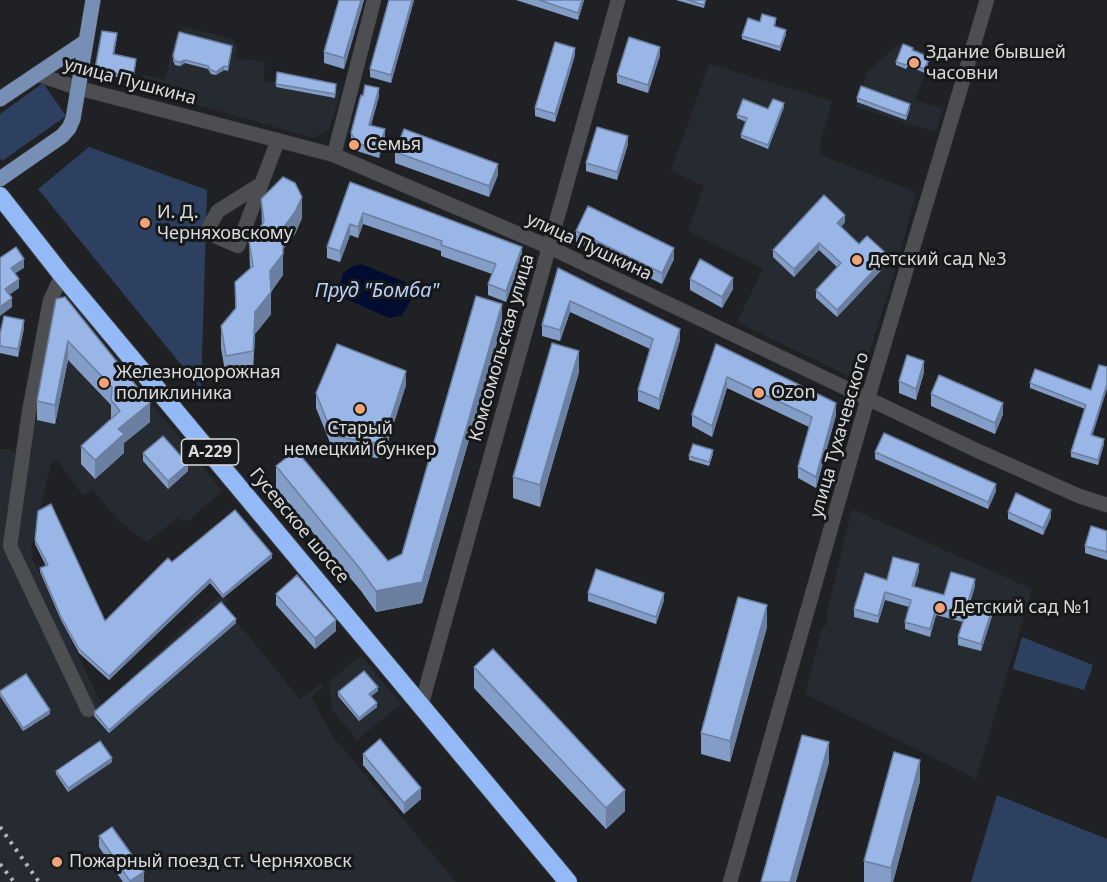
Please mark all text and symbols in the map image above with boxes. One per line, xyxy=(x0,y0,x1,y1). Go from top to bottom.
place label: Здание бывшей часовни xyxy=(926,42,1066,84)
street label: улица Пушкина xyxy=(62,54,198,110)
marker: Здание бывшей часовни xyxy=(907,56,921,70)
place label: Семья xyxy=(366,134,421,156)
marker: Семья xyxy=(347,138,361,152)
place label: И. Д. Черняховскому xyxy=(157,202,293,244)
street label: улица Пушкина xyxy=(523,208,655,286)
marker: И. Д. Черняховскому xyxy=(138,216,152,230)
place label: детский сад №3 xyxy=(869,249,1006,271)
street label: Комсомольская улица xyxy=(465,252,539,444)
marker: детский сад №3 xyxy=(850,253,864,267)
water label: Пруд "Бомба" xyxy=(315,279,439,303)
street label: улица Тухачевского xyxy=(806,350,874,520)
place label: Железнодорожная поликлиника xyxy=(116,362,281,404)
marker: Железнодорожная поликлиника xyxy=(97,376,111,390)
place label: Ozon xyxy=(771,382,816,404)
marker: Ozon xyxy=(752,386,766,400)
marker: Старый немецкий бункер xyxy=(353,402,367,416)
place label: Старый немецкий бункер xyxy=(284,418,436,460)
road number: А-229 xyxy=(182,439,238,465)
street label: Гусевское шоссе xyxy=(245,464,353,588)
place label: Детский сад №1 xyxy=(952,597,1092,619)
marker: Детский сад №1 xyxy=(933,601,947,615)
place label: Пожарный поезд ст. Черняховск xyxy=(69,851,352,873)
marker: Пожарный поезд ст. Черняховск xyxy=(50,855,64,869)

